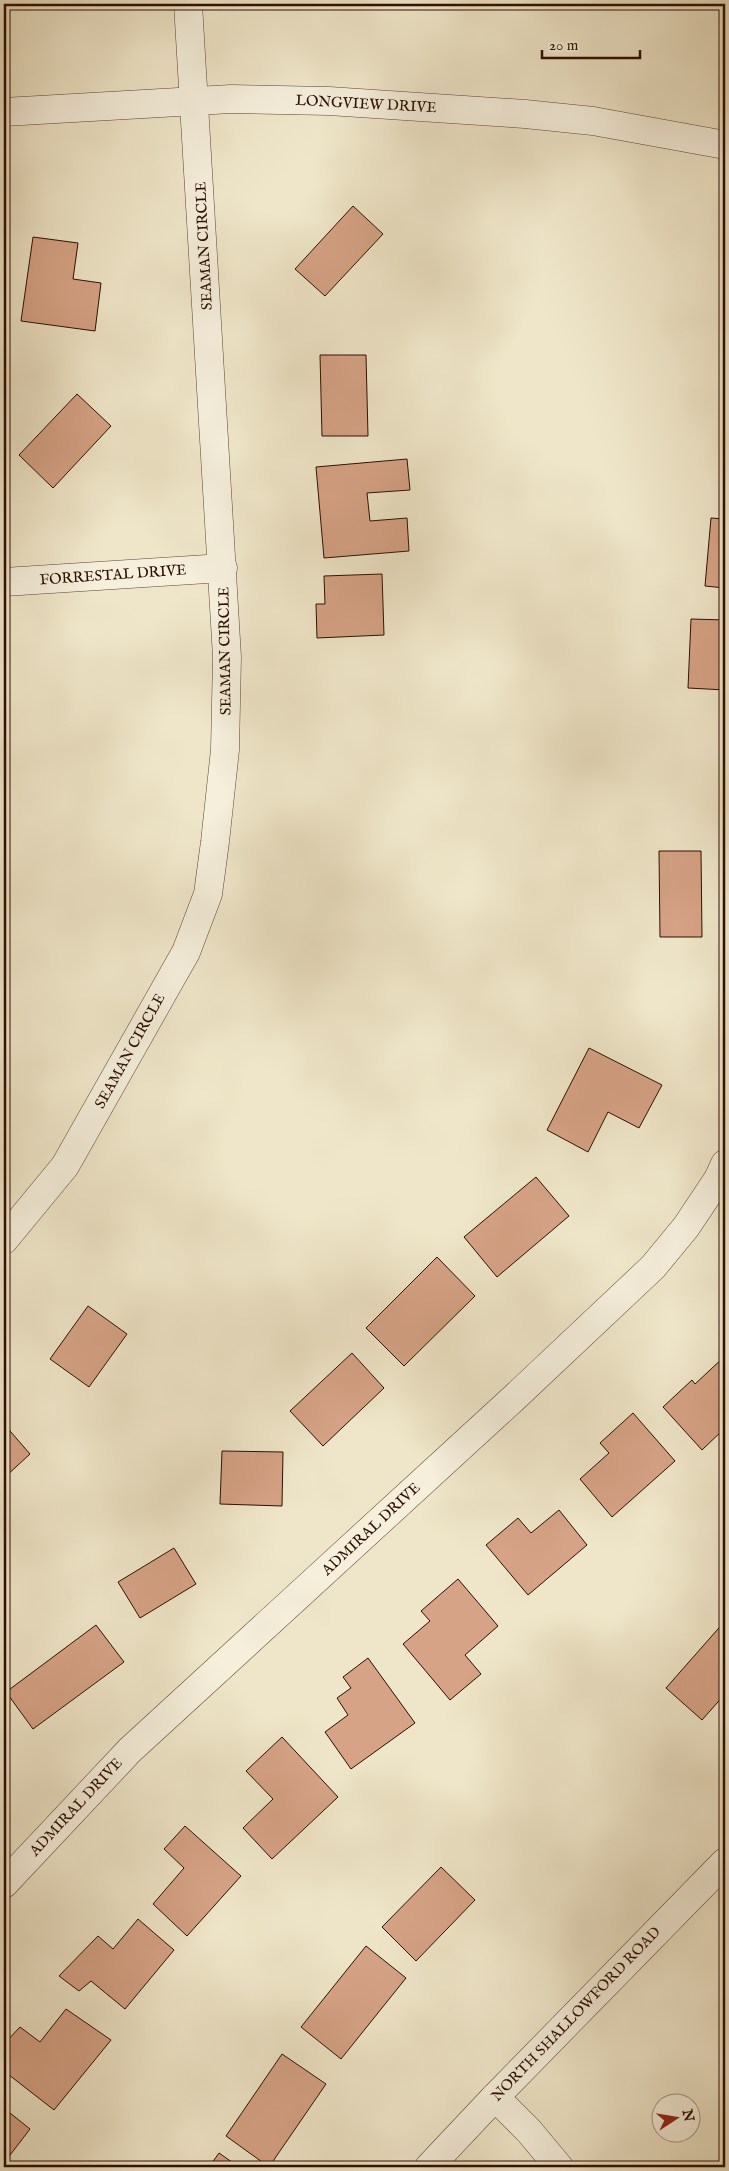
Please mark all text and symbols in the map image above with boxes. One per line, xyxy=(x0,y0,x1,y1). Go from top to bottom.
scale bar xyxy=(542,28,639,60)
text: 20 m xyxy=(549,36,579,55)
street label: LONGVIEW DRIVE xyxy=(295,91,437,117)
street label: SEAMAN CIRCLE xyxy=(191,181,217,311)
street label: FORRESTAL DRIVE xyxy=(39,560,187,590)
street label: SEAMAN CIRCLE xyxy=(214,586,236,716)
street label: SEAMAN CIRCLE xyxy=(90,990,170,1112)
street label: ADMIRAL DRIVE xyxy=(317,1478,424,1580)
street label: ADMIRAL DRIVE xyxy=(25,1754,127,1861)
street label: NORTH SHALLOWFORD ROAD xyxy=(487,1923,665,2105)
north arrow xyxy=(652,2094,702,2144)
text: N xyxy=(677,2107,698,2123)

